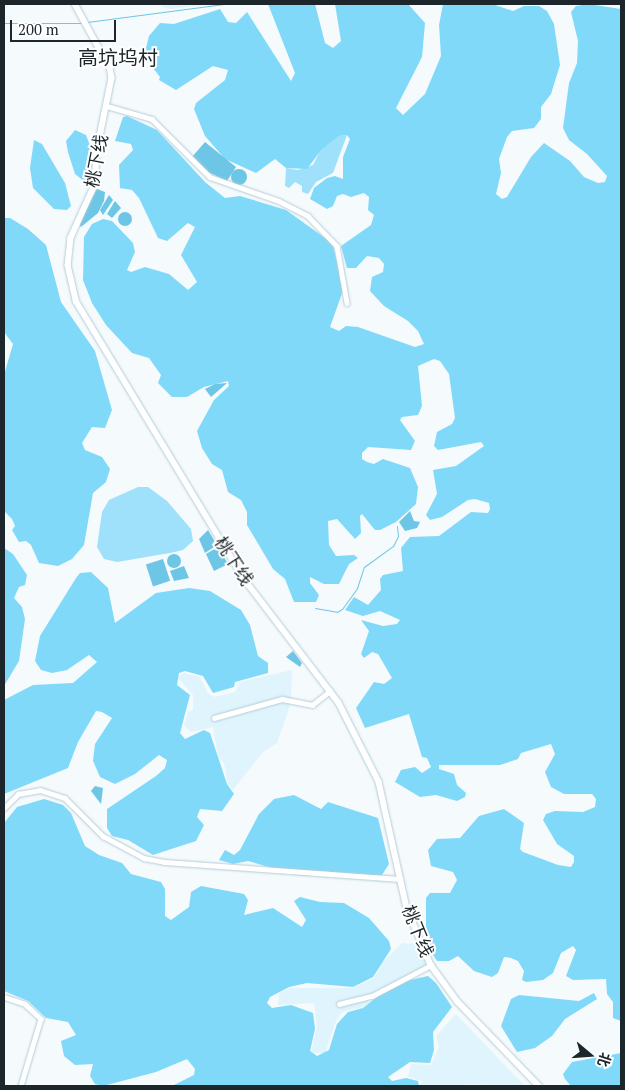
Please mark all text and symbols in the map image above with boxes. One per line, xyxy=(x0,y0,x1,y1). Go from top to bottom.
scale bar xyxy=(12,10,119,42)
text: 200 m xyxy=(18,19,59,39)
district label: 高坑坞村 xyxy=(78,45,158,69)
street label: 桃下线 xyxy=(80,132,112,190)
street label: 桃下线 xyxy=(210,532,258,590)
street label: 桃下线 xyxy=(398,902,438,960)
north arrow xyxy=(565,1030,615,1080)
text: 北 xyxy=(594,1050,616,1069)

